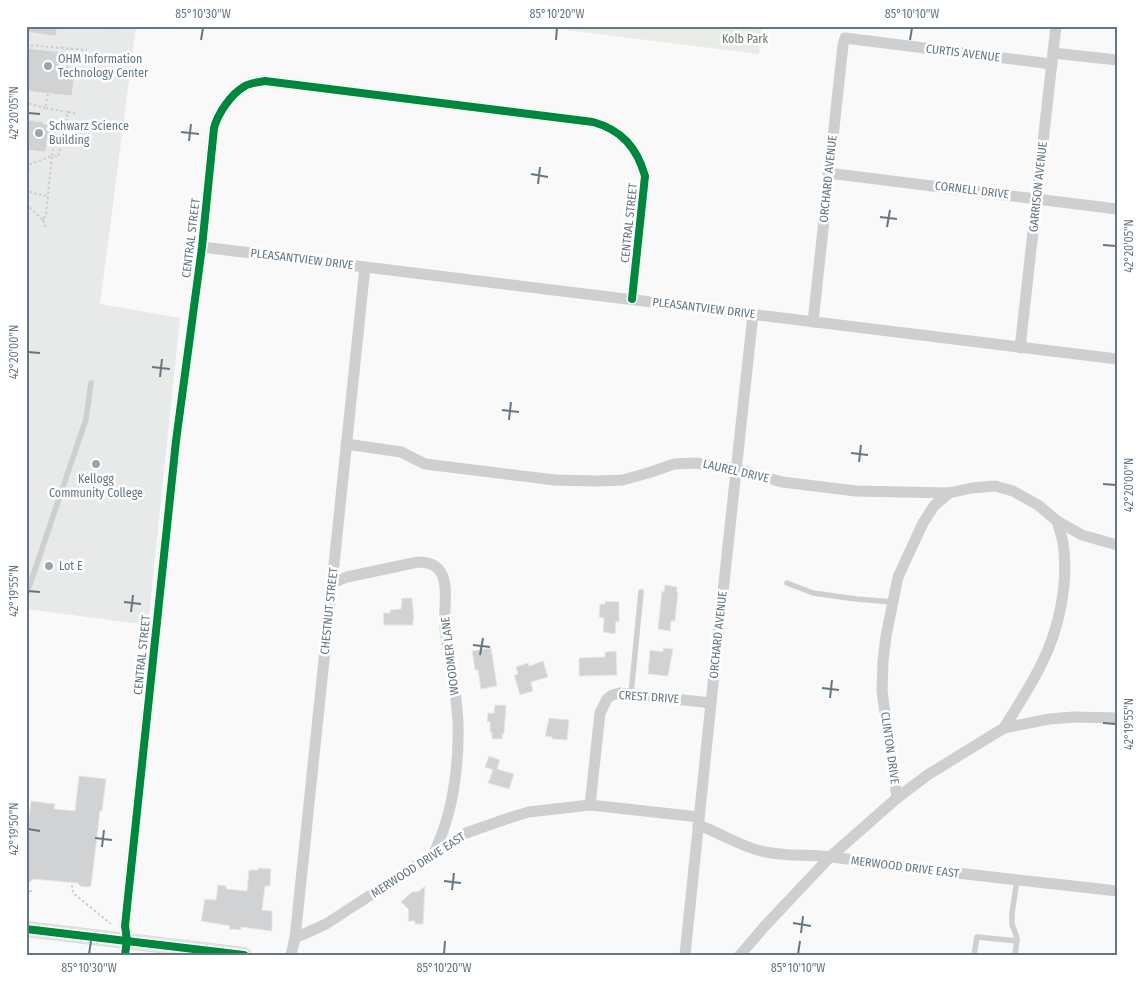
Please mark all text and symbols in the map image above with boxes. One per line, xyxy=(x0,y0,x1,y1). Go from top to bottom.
text: 85°10'30"W xyxy=(175,7,231,21)
text: 85°10'20"W xyxy=(529,7,585,21)
text: 85°10'10"W xyxy=(885,7,939,21)
park label: Kolb Park xyxy=(722,32,768,46)
street label: CURTIS AVENUE xyxy=(925,42,1001,65)
place label: OHM Information Technology Center xyxy=(58,52,149,80)
marker: OHM Information Technology Center xyxy=(42,60,54,72)
text: 42°20'05"N xyxy=(7,86,21,140)
place label: Schwarz Science Building xyxy=(49,119,129,147)
marker: Schwarz Science Building xyxy=(33,127,45,139)
street label: ORCHARD AVENUE xyxy=(816,134,840,223)
street label: GARRISON AVENUE xyxy=(1026,141,1050,233)
street label: CORNELL DRIVE xyxy=(934,179,1010,202)
street label: CENTRAL STREET xyxy=(618,182,640,264)
street label: CENTRAL STREET xyxy=(179,197,203,279)
text: 42°20'05"N xyxy=(1122,219,1136,273)
street label: PLEASANTVIEW DRIVE xyxy=(250,246,355,272)
street label: PLEASANTVIEW DRIVE xyxy=(652,295,757,321)
text: 42°20'00"N xyxy=(7,325,21,379)
street label: LAUREL DRIVE xyxy=(702,457,771,485)
marker: Kellogg Community College xyxy=(90,458,102,470)
text: 42°20'00"N xyxy=(1122,458,1136,512)
place label: Kellogg Community College xyxy=(49,472,143,500)
place label: Lot E xyxy=(59,559,83,573)
marker: Lot E xyxy=(43,560,55,572)
text: 42°19'55"N xyxy=(7,565,21,617)
street label: CHESTNUT STREET xyxy=(317,566,341,655)
street label: ORCHARD AVENUE xyxy=(706,590,730,679)
street label: CENTRAL STREET xyxy=(131,614,153,696)
street label: WOODMER LANE xyxy=(438,616,462,696)
street label: CREST DRIVE xyxy=(618,688,680,706)
text: 42°19'55"N xyxy=(1122,698,1136,750)
street label: CLINTON DRIVE xyxy=(878,711,902,785)
text: 42°19'50"N xyxy=(7,803,21,855)
street label: MERWOOD DRIVE EAST xyxy=(368,829,468,901)
street label: MERWOOD DRIVE EAST xyxy=(850,853,960,881)
text: 85°10'30"W xyxy=(61,961,117,975)
text: 85°10'20"W xyxy=(416,961,472,975)
text: 85°10'10"W xyxy=(771,961,825,975)

